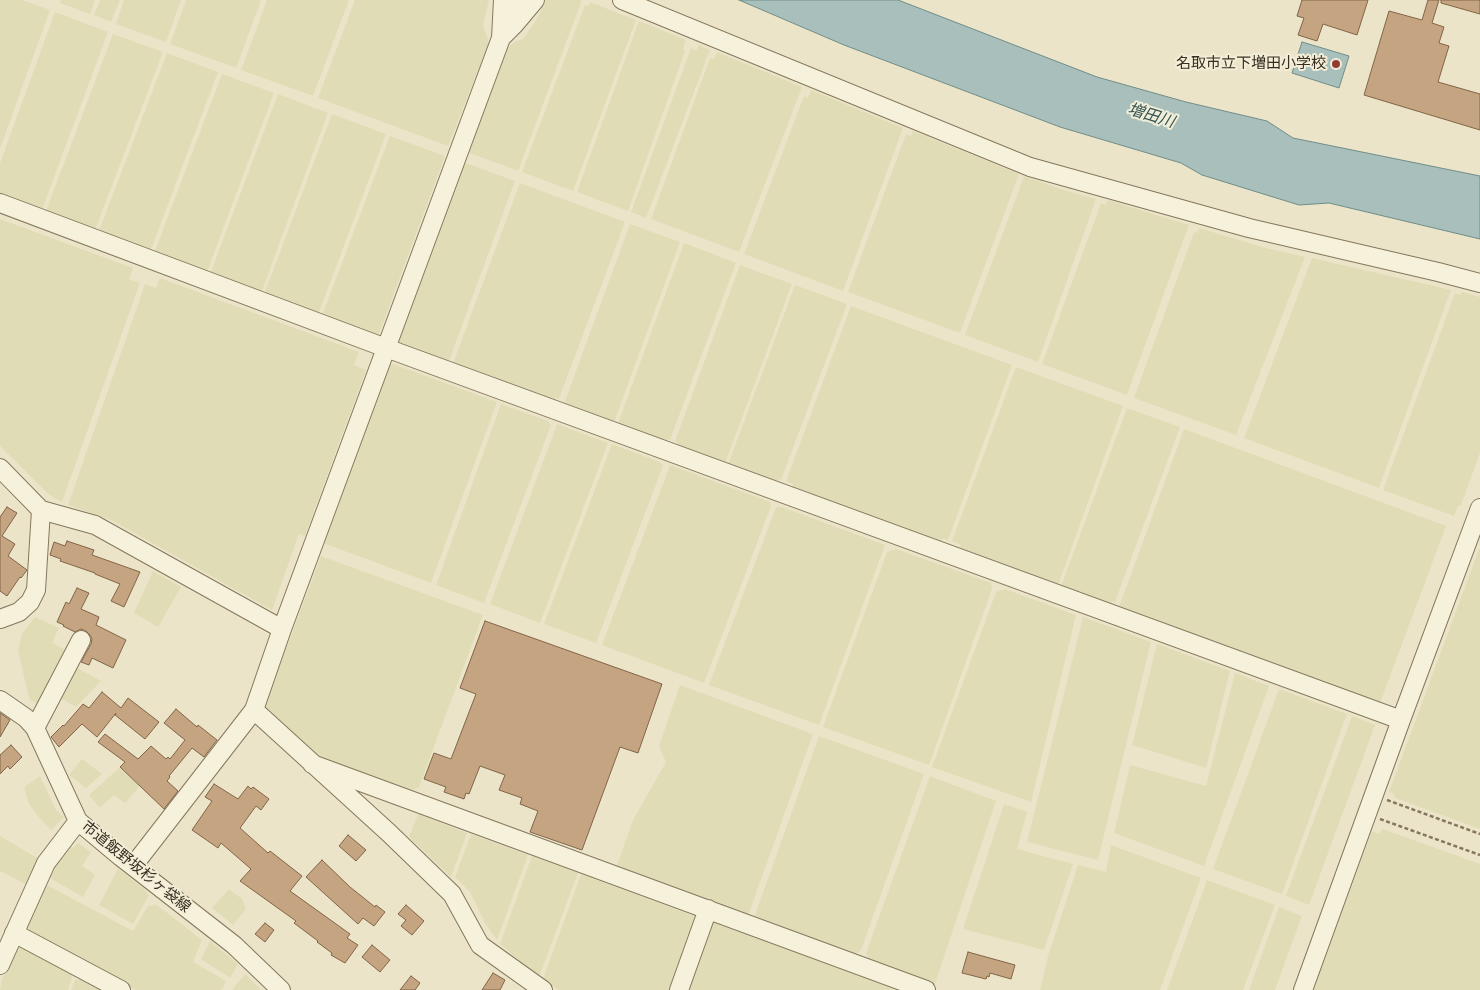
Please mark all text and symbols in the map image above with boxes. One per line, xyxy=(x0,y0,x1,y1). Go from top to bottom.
place label: 名取市立下増田小学校 xyxy=(1176,55,1326,73)
marker: 名取市立下増田小学校 xyxy=(1330,58,1342,70)
water label: 増田川 xyxy=(1125,100,1177,132)
street label: 市道飯野坂杉ヶ袋線 xyxy=(78,818,194,916)

